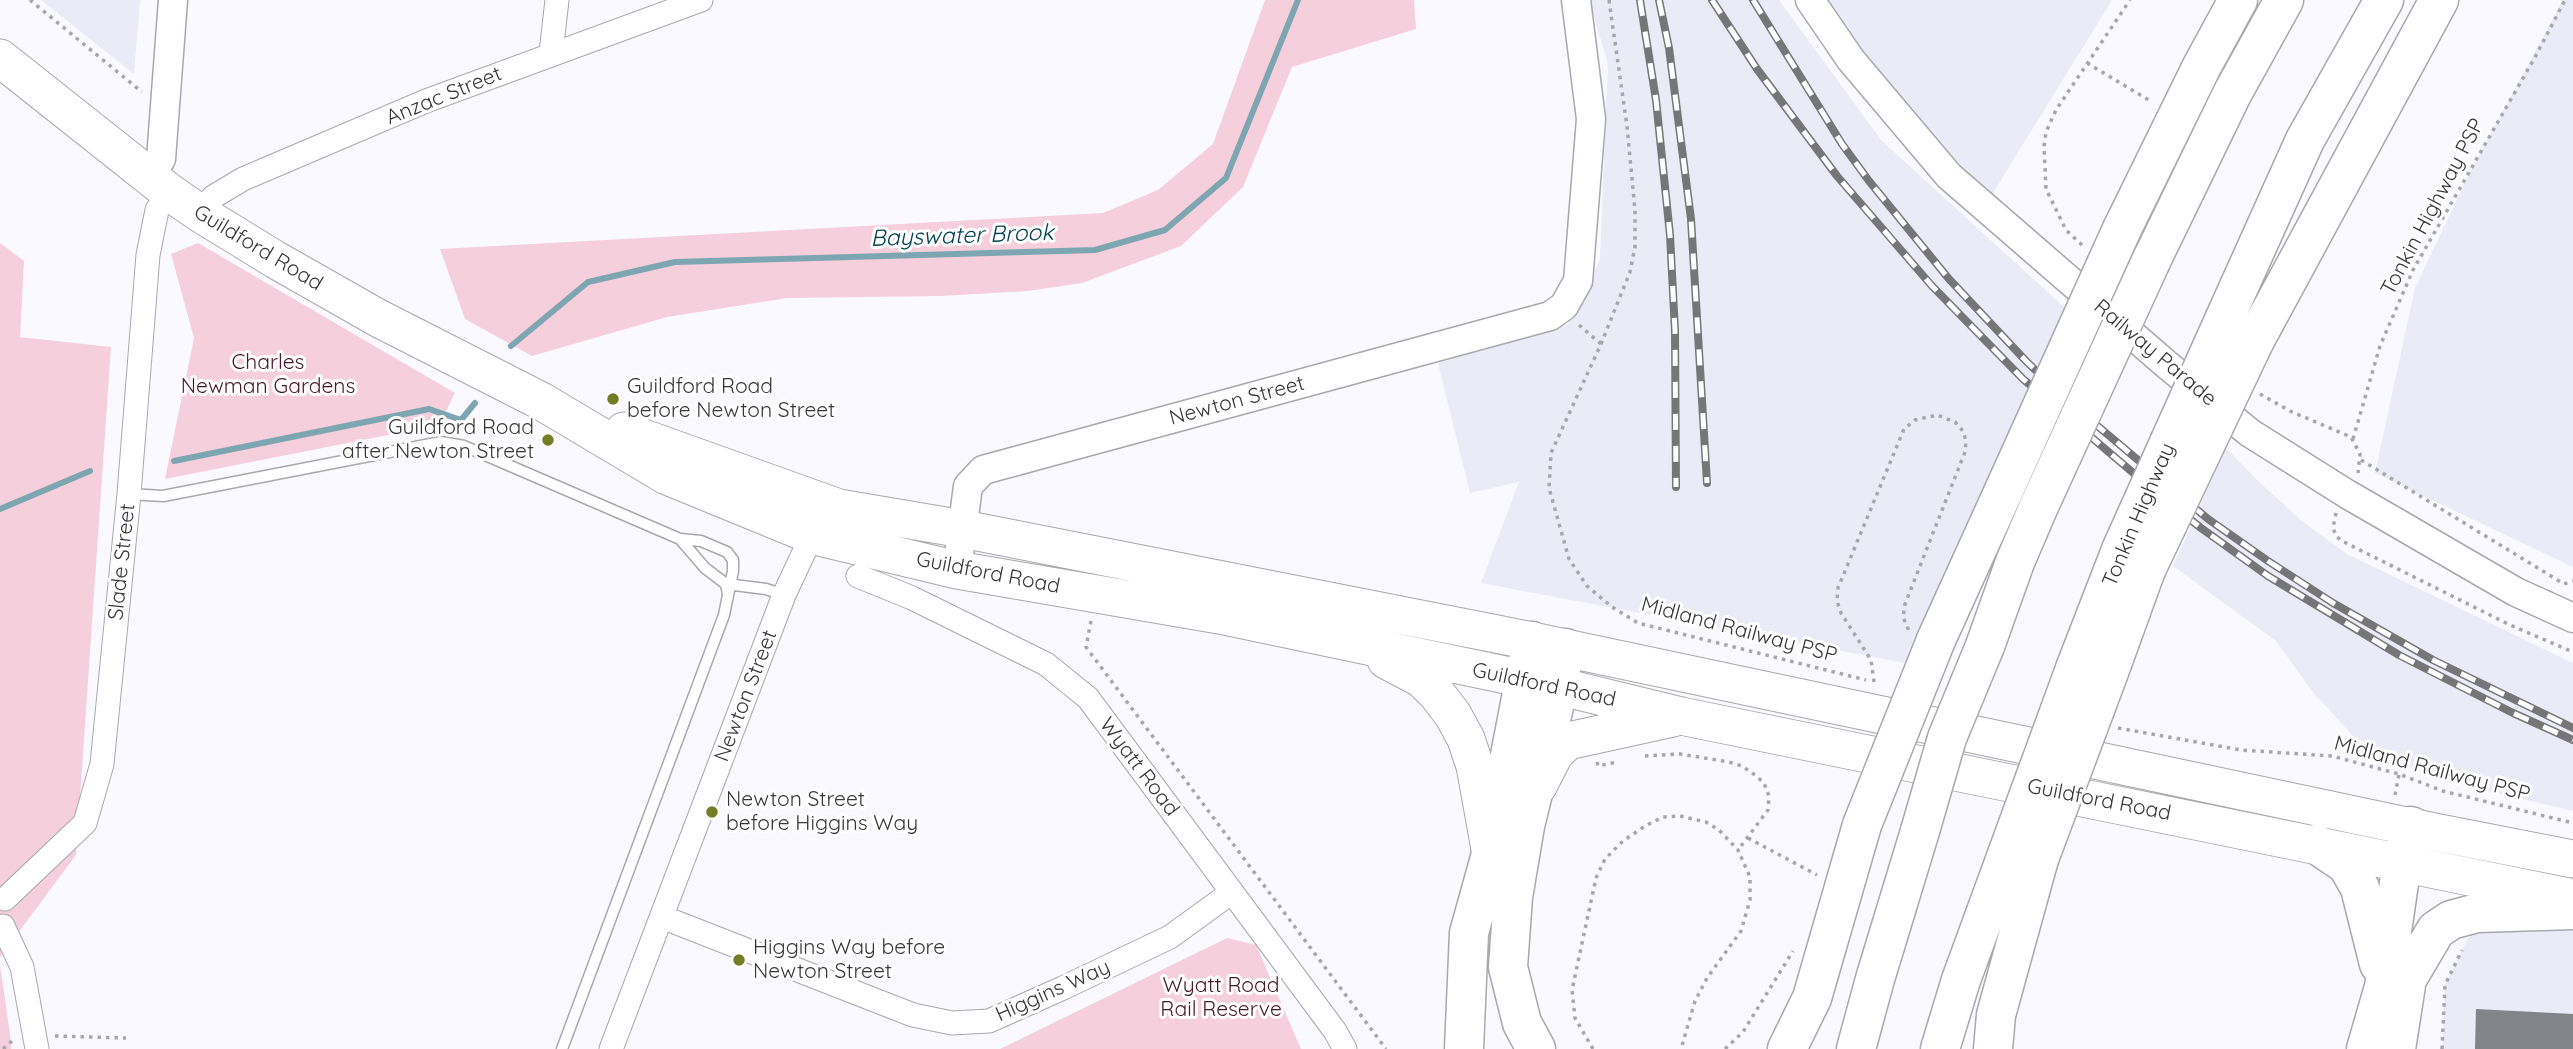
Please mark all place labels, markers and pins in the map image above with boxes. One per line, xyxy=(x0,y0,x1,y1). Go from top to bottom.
place label: Guildford Road before Newton Street xyxy=(627,374,835,424)
marker: Guildford Road before Newton Street xyxy=(605,391,621,407)
place label: Guildford Road after Newton Street xyxy=(342,415,534,465)
marker: Guildford Road after Newton Street xyxy=(540,432,556,448)
place label: Newton Street before Higgins Way xyxy=(726,787,918,837)
marker: Newton Street before Higgins Way xyxy=(704,804,720,820)
place label: Higgins Way before Newton Street xyxy=(753,935,945,985)
marker: Higgins Way before Newton Street xyxy=(731,952,747,968)

